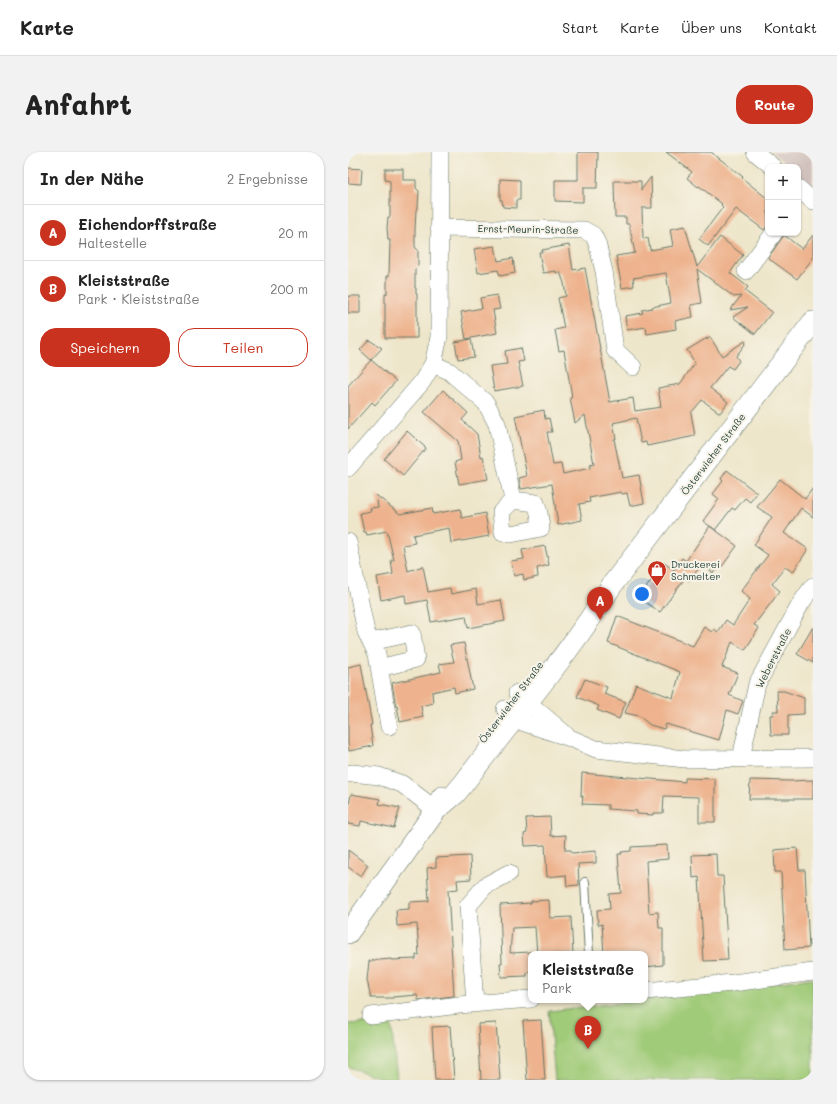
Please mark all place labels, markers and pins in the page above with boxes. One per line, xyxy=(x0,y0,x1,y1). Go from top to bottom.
place label: Druckerei Schmelter xyxy=(671,557,720,583)
shop icon: Druckerei Schmelter xyxy=(646,559,668,587)
pin: A xyxy=(587,587,613,620)
pin: B xyxy=(575,1016,601,1049)

